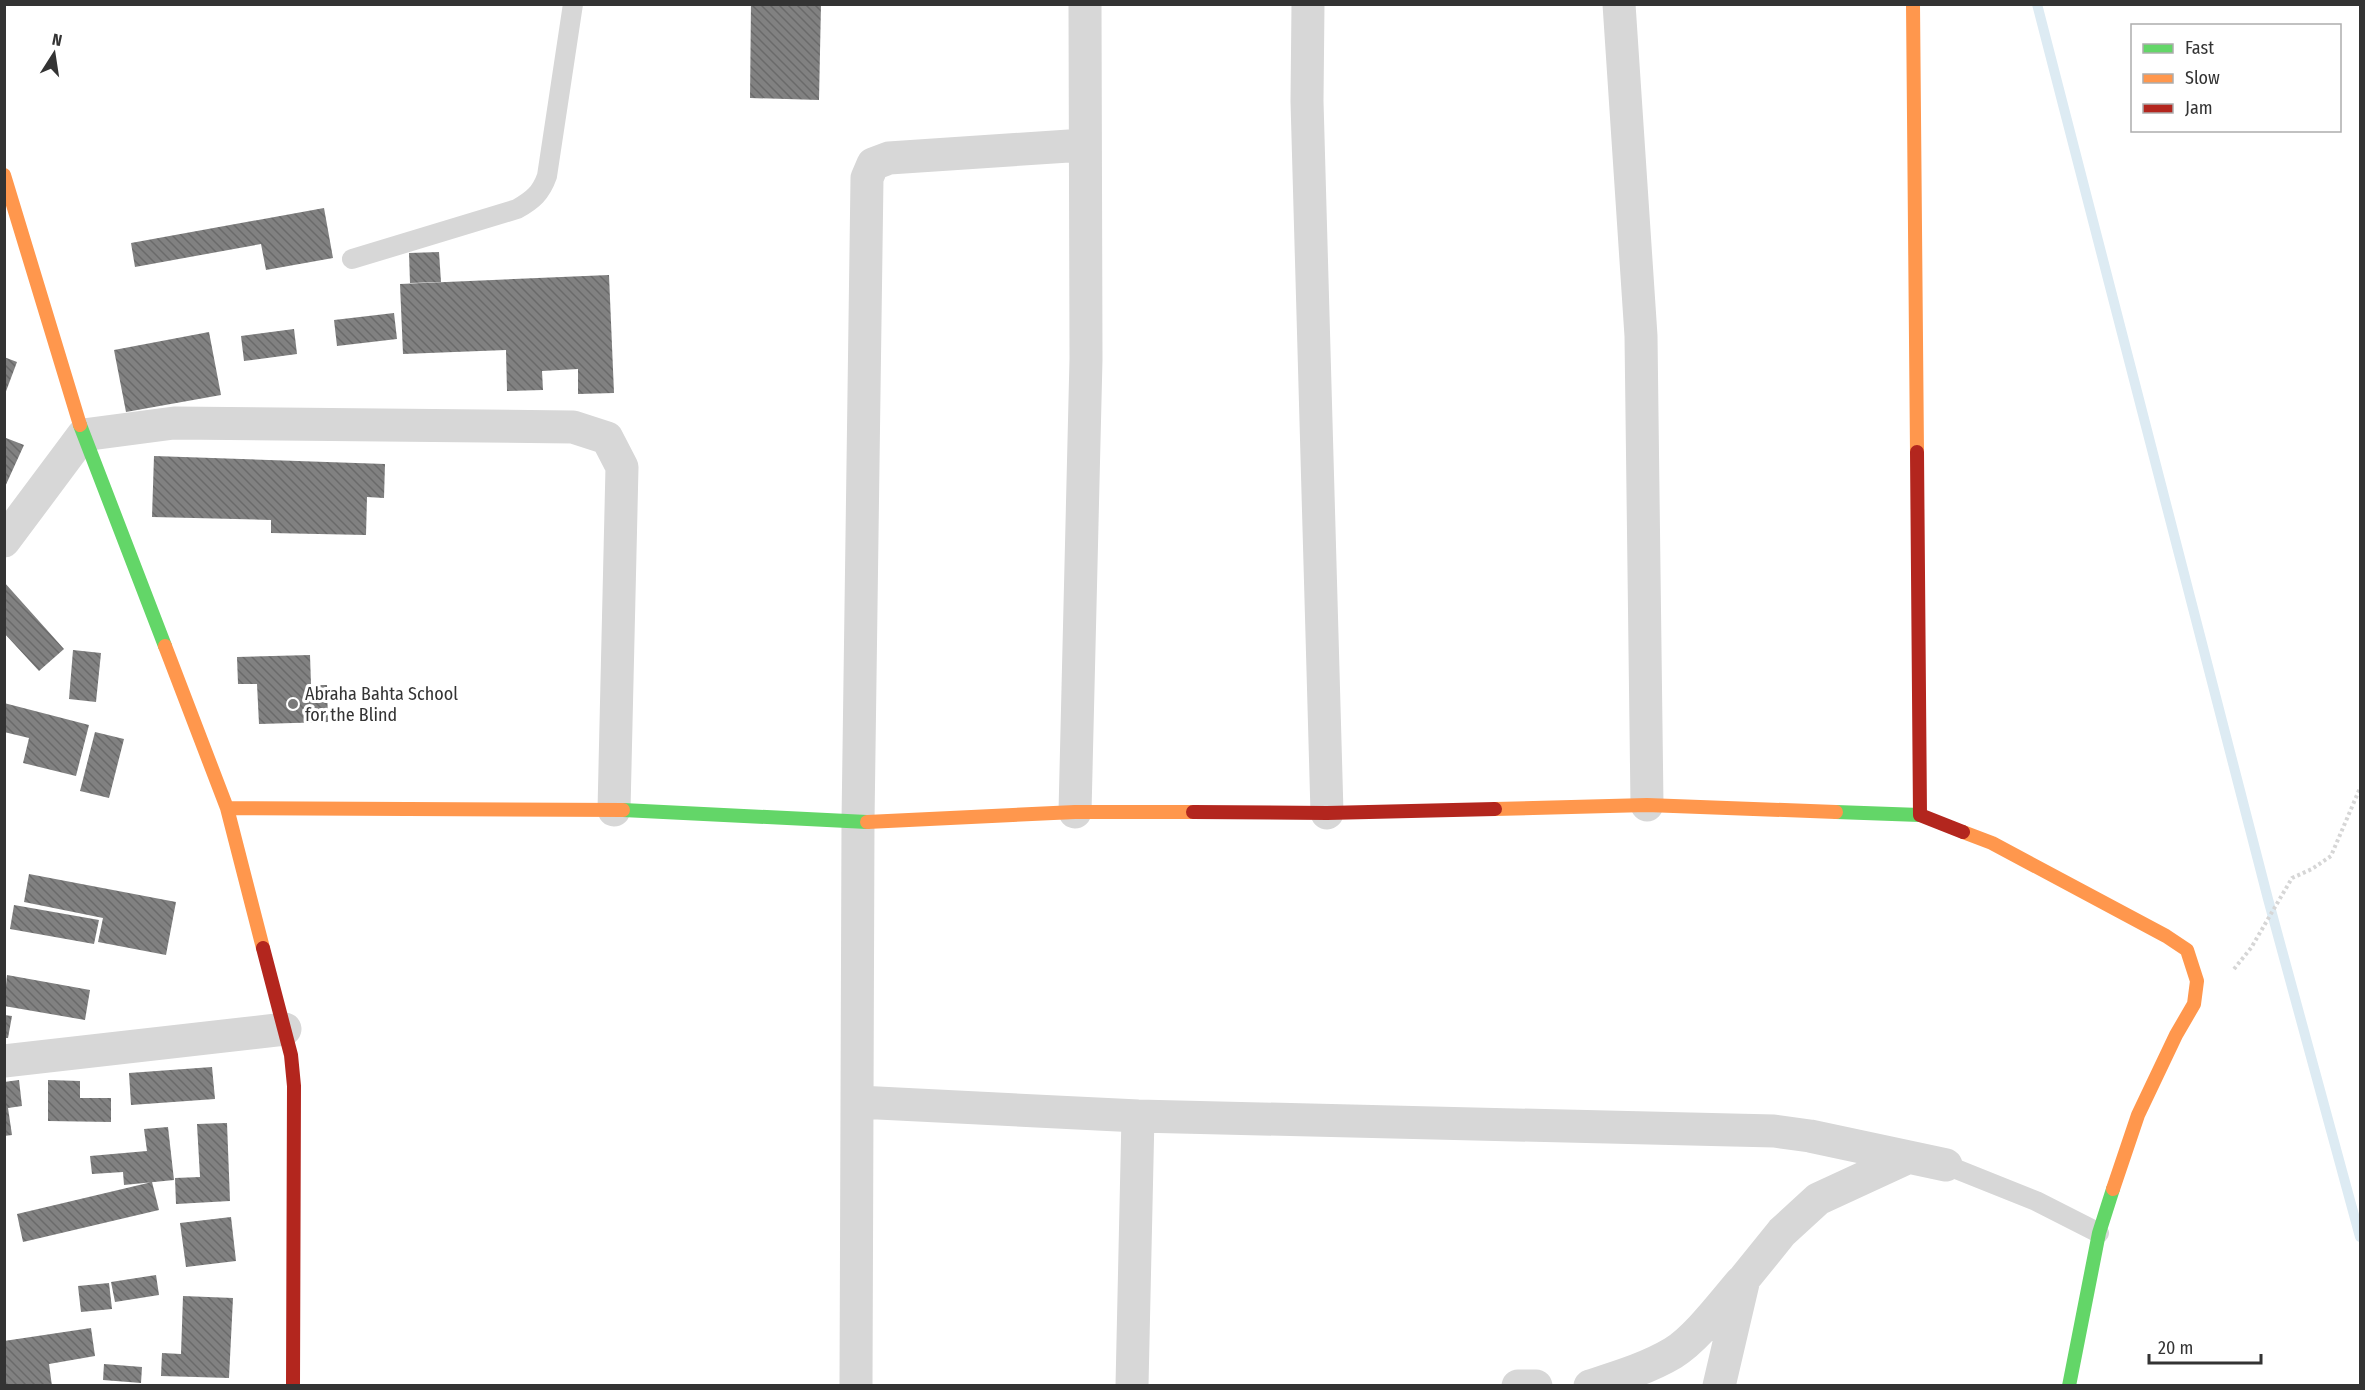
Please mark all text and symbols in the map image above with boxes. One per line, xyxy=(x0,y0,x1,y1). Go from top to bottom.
north arrow xyxy=(24,24,84,84)
legend xyxy=(2131,24,2341,132)
text: N xyxy=(50,30,64,50)
text: Fast xyxy=(2185,37,2214,59)
text: Slow xyxy=(2185,67,2220,89)
text: Jam xyxy=(2185,97,2213,119)
place label: Abraha Bahta School for the Blind xyxy=(305,683,458,726)
marker: Abraha Bahta School for the Blind xyxy=(286,697,300,711)
scale bar xyxy=(2149,1327,2262,1365)
text: 20 m xyxy=(2158,1337,2193,1359)

